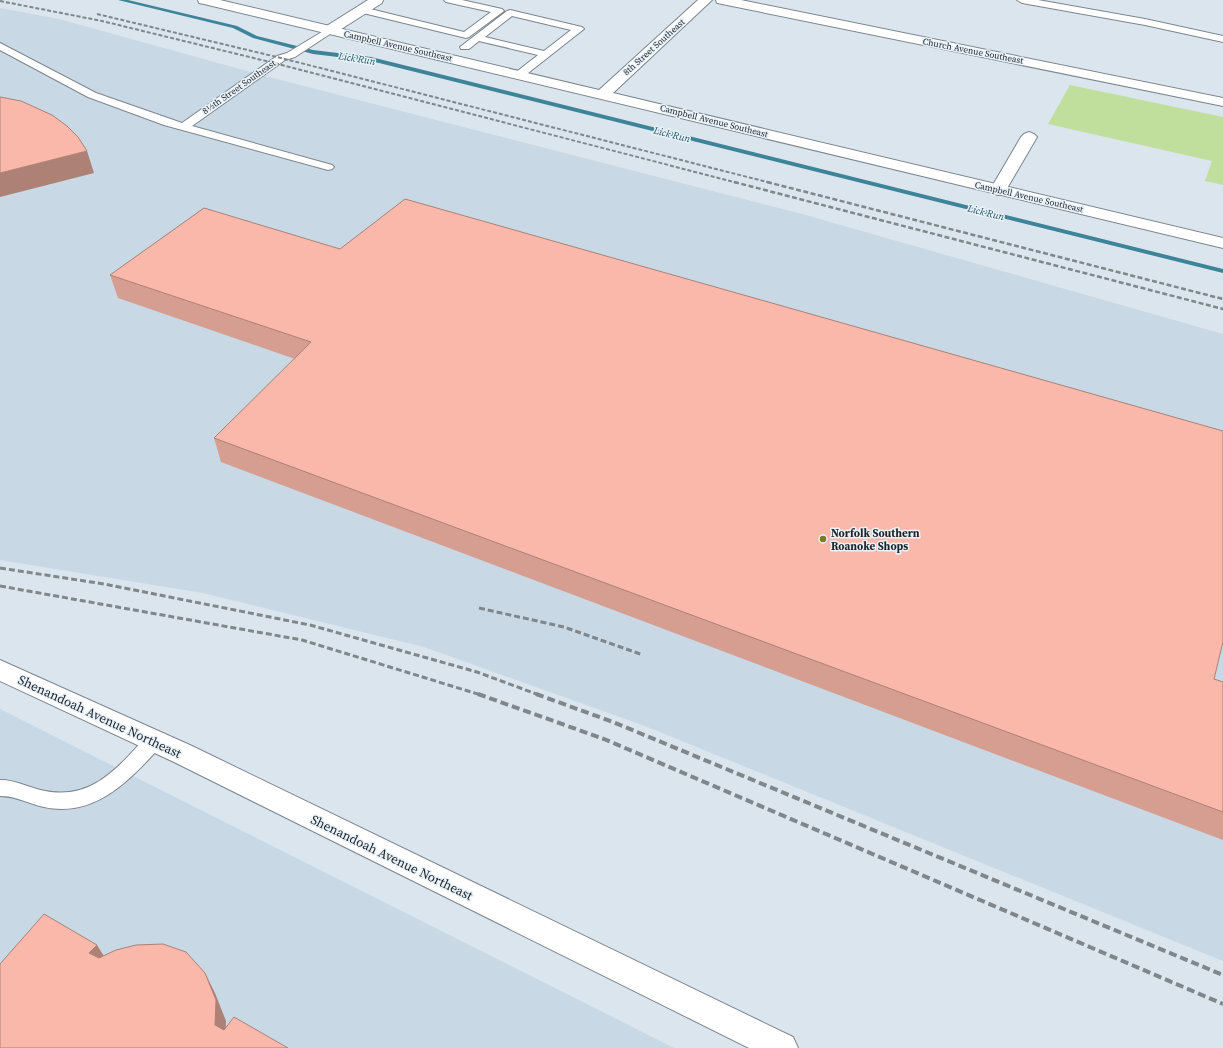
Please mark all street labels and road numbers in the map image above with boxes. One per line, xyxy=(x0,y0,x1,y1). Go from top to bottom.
street label: 8th Street Southeast xyxy=(621,16,688,78)
street label: Campbell Avenue Southeast xyxy=(343,28,454,64)
street label: Church Avenue Southeast xyxy=(922,35,1024,67)
street label: 8½th Street Southeast xyxy=(200,57,278,117)
street label: Campbell Avenue Southeast xyxy=(659,102,769,140)
street label: Campbell Avenue Southeast xyxy=(974,179,1085,215)
street label: Shenandoah Avenue Northeast xyxy=(15,671,185,762)
street label: Shenandoah Avenue Northeast xyxy=(308,811,476,904)

